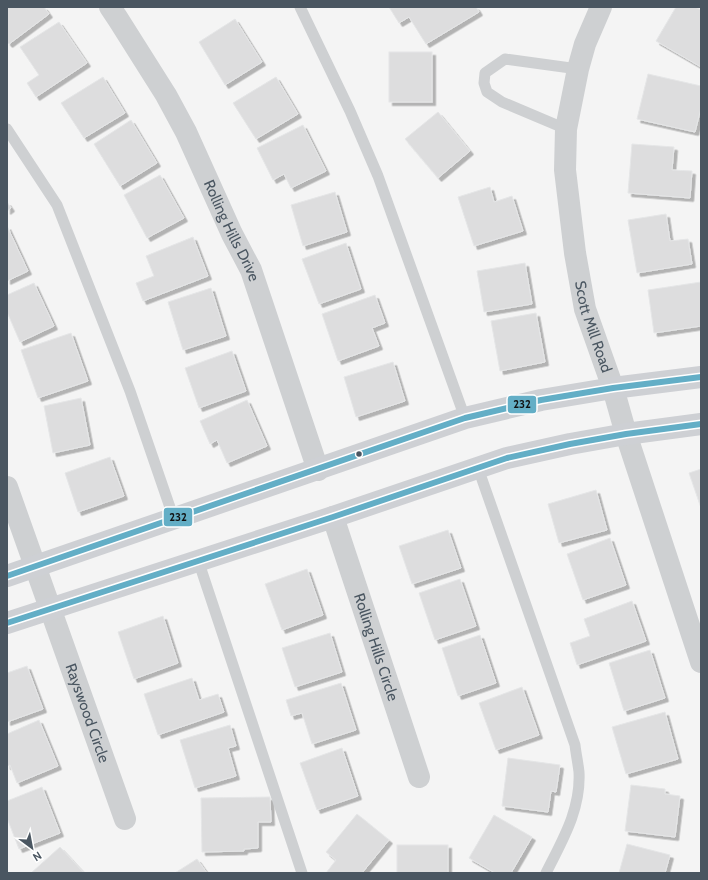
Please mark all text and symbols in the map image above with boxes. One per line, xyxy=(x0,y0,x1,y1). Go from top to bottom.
street label: Rolling Hills Drive xyxy=(200,177,263,284)
street label: Scott Mill Road xyxy=(571,279,616,375)
line badge: 232 xyxy=(507,395,537,414)
text: 232 xyxy=(513,397,531,411)
unlabelled marker xyxy=(354,449,364,459)
line badge: 232 xyxy=(163,507,193,527)
text: 232 xyxy=(169,510,187,524)
street label: Rolling Hills Circle xyxy=(350,591,402,704)
street label: Rayswood Circle xyxy=(61,661,113,765)
north arrow xyxy=(12,828,52,868)
text: N xyxy=(30,848,44,864)

